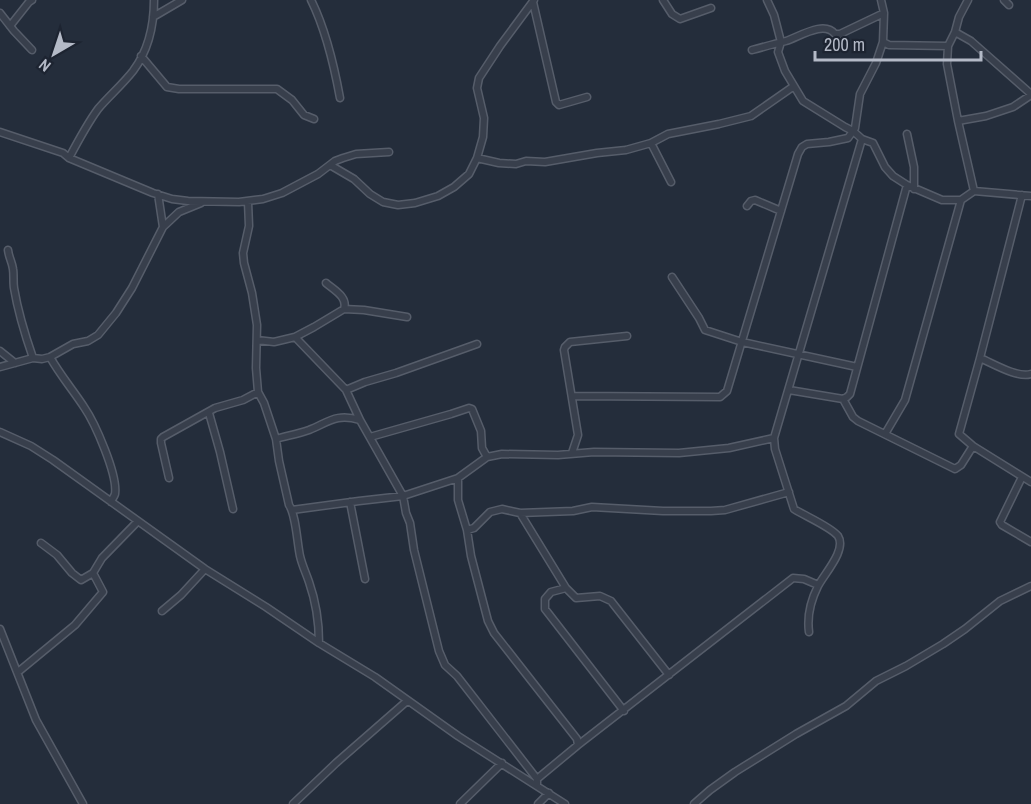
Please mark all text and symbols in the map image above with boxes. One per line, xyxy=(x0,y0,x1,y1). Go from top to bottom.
north arrow xyxy=(24,24,84,84)
scale bar xyxy=(815,24,982,62)
text: 200 m xyxy=(824,32,865,57)
text: N xyxy=(34,54,55,77)

